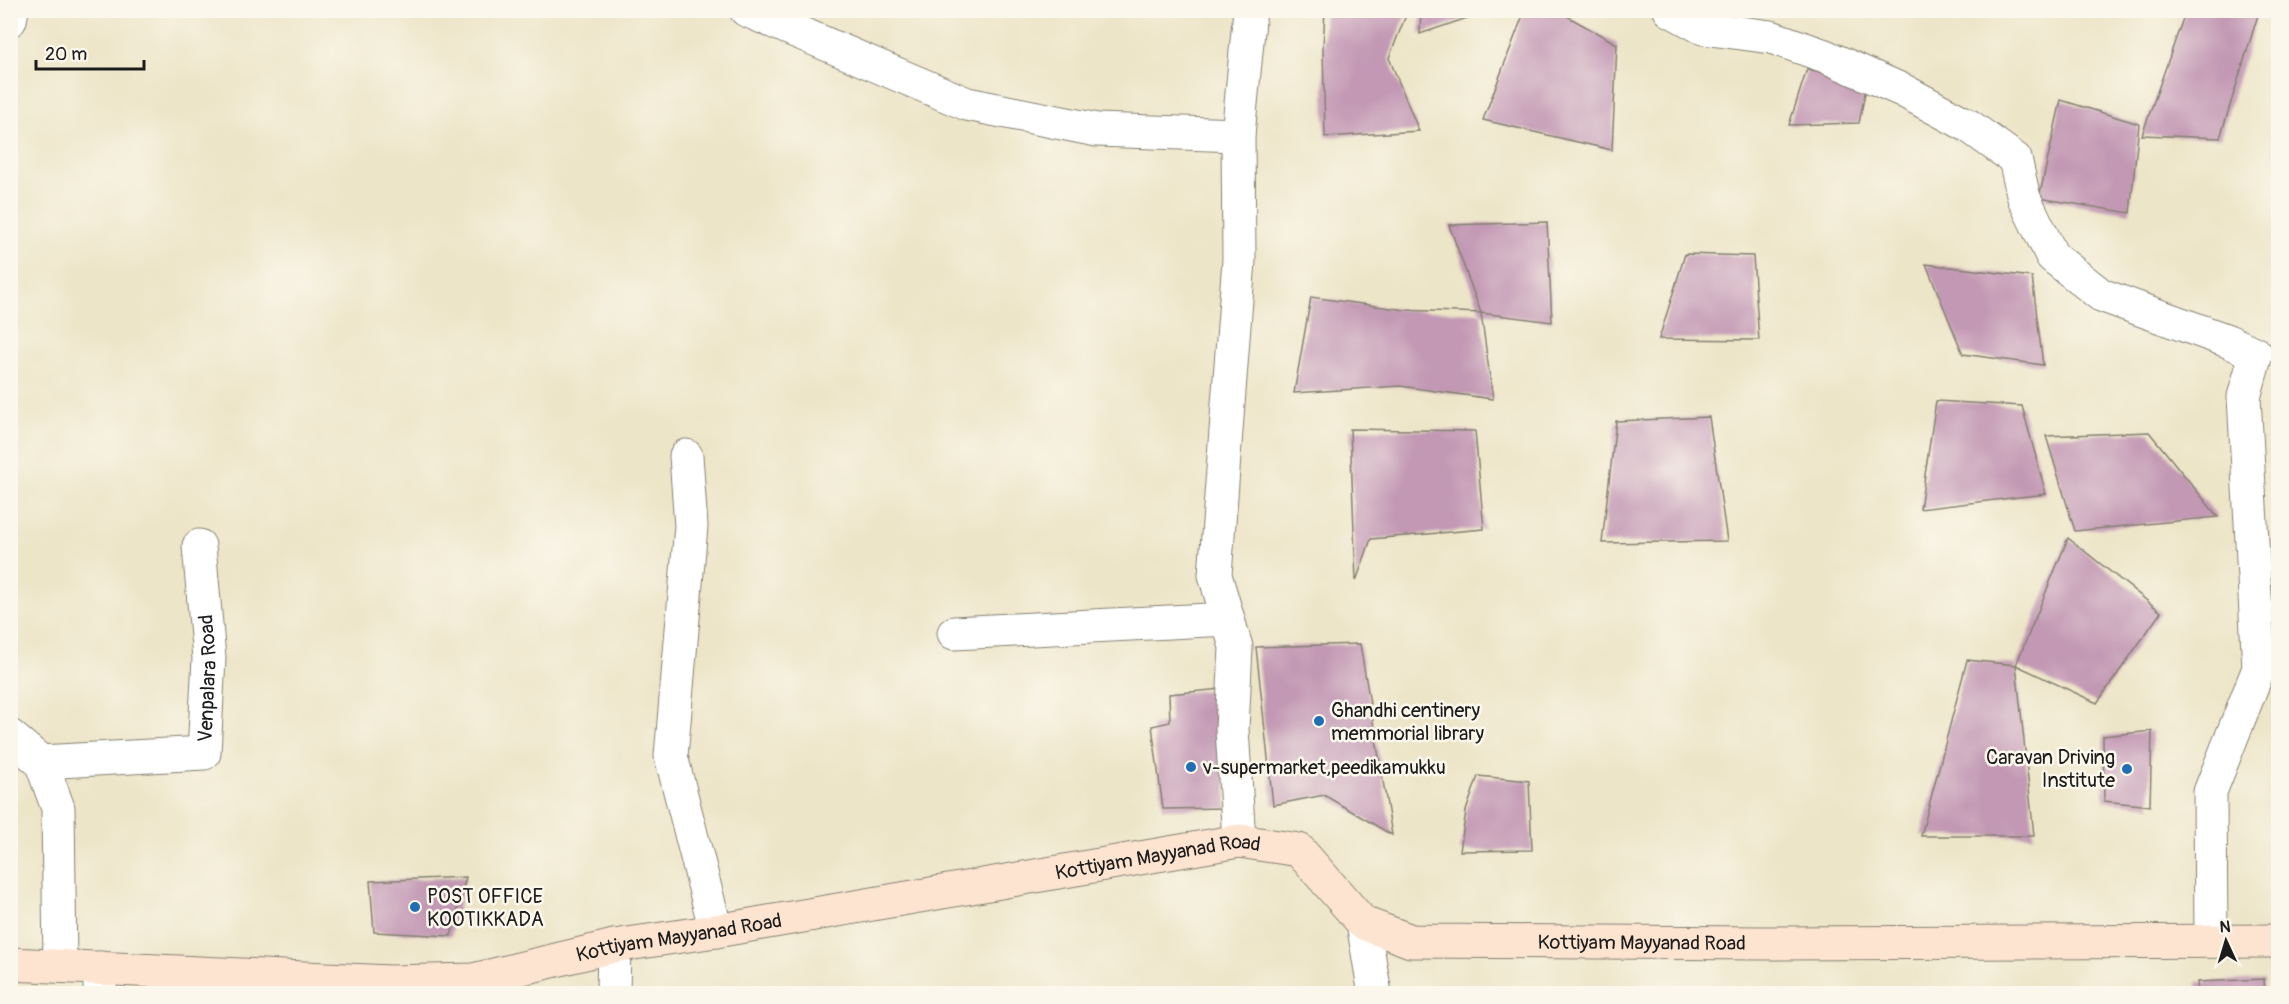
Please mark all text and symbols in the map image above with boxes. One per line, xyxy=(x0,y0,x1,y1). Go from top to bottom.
scale bar xyxy=(36,33,144,71)
text: 20 m xyxy=(45,43,87,66)
street label: Venpalara Road xyxy=(192,613,222,743)
place label: Ghandhi centinery memmorial library xyxy=(1331,698,1484,746)
marker: Ghandhi centinery memmorial library xyxy=(1312,714,1326,728)
place label: Caravan Driving Institute xyxy=(1986,745,2115,793)
place label: v-supermarket,peedikamukku xyxy=(1202,755,1446,780)
marker: v-supermarket,peedikamukku xyxy=(1184,760,1198,774)
marker: Caravan Driving Institute xyxy=(2120,762,2134,776)
street label: Kottiyam Mayyanad Road xyxy=(1053,828,1262,885)
place label: POST OFFICE KOOTIKKADA xyxy=(427,884,544,932)
marker: POST OFFICE KOOTIKKADA xyxy=(408,900,422,914)
street label: Kottiyam Mayyanad Road xyxy=(574,907,784,967)
north arrow xyxy=(2196,911,2256,971)
text: N xyxy=(2219,917,2231,937)
street label: Kottiyam Mayyanad Road xyxy=(1538,929,1746,955)

